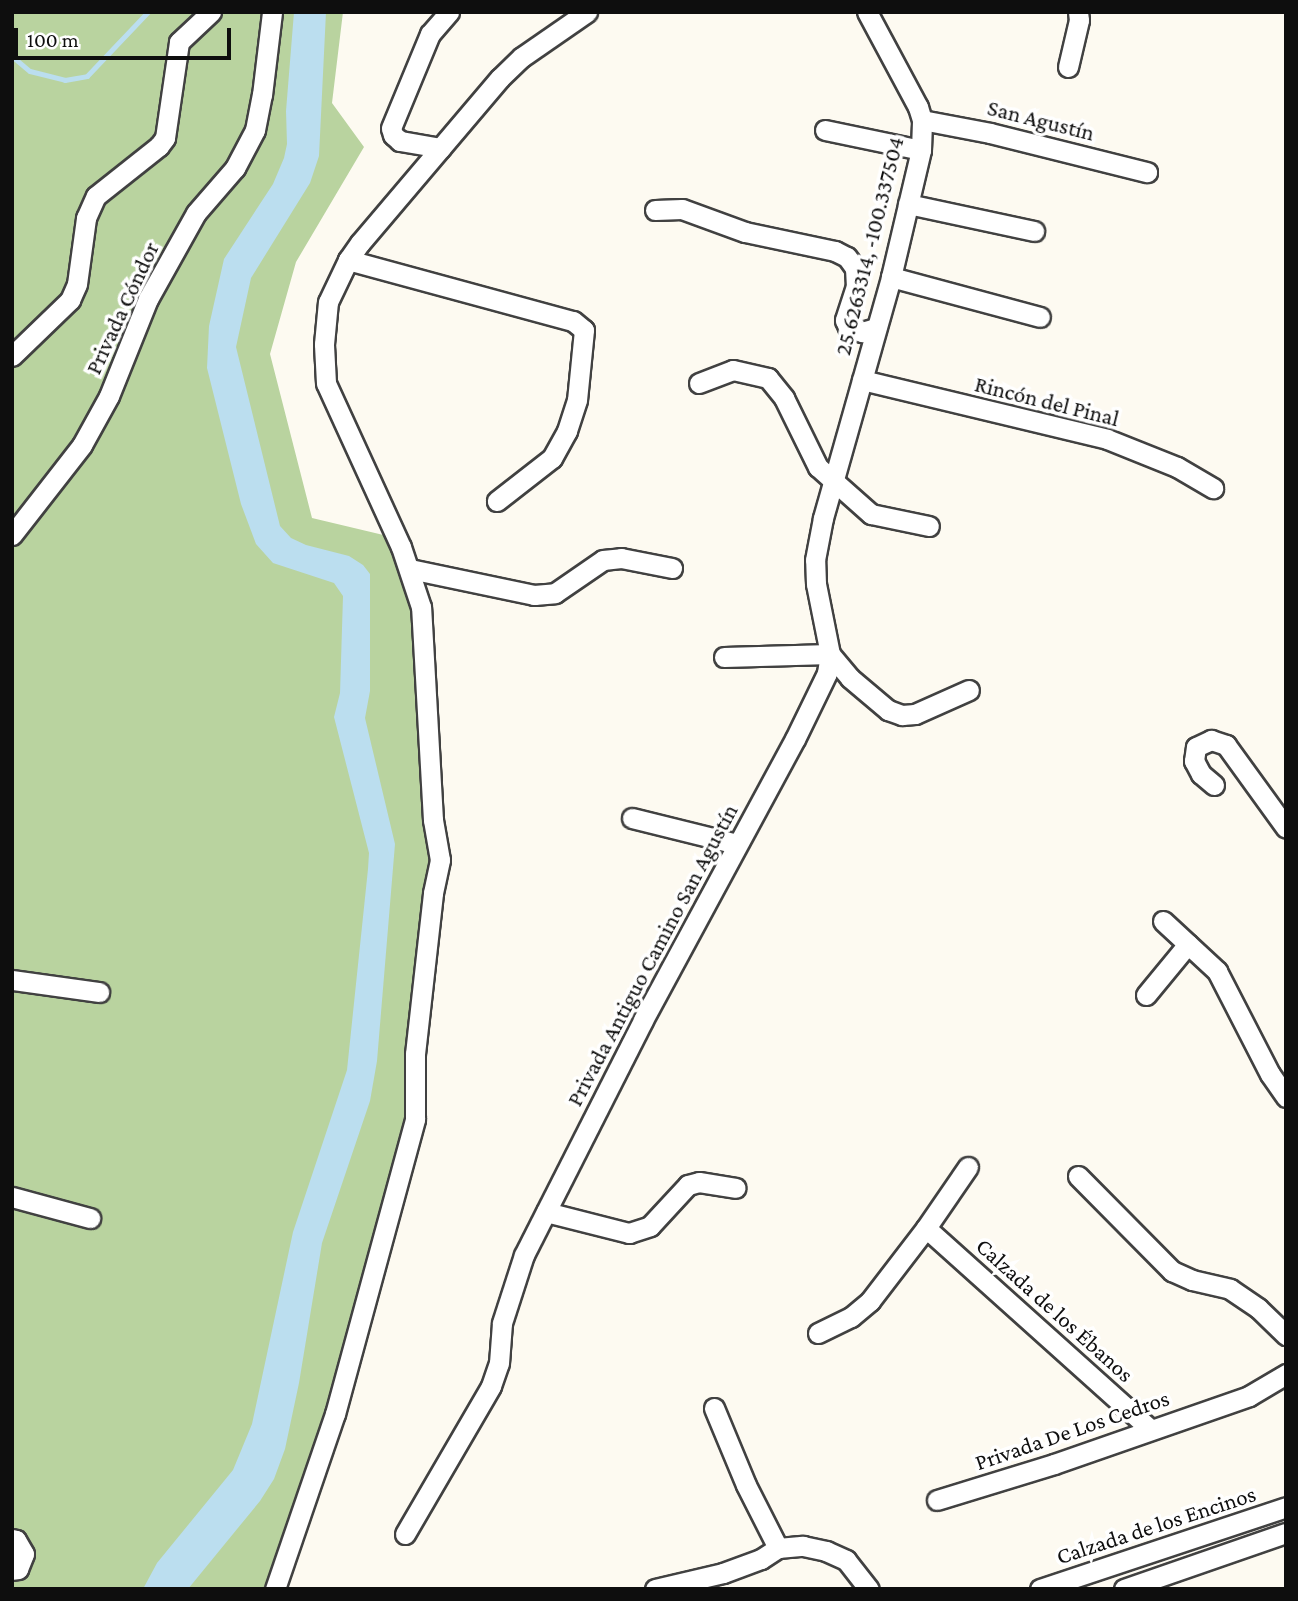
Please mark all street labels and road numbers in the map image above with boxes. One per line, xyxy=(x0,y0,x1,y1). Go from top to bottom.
street label: San Agustín xyxy=(985,93,1097,147)
street label: 25.6263314, -100.337504 xyxy=(828,134,910,358)
street label: Privada Cóndor xyxy=(79,237,165,379)
street label: Rincón del Pinal xyxy=(972,370,1122,432)
street label: Privada Antiguo Camino San Agustín xyxy=(560,799,744,1111)
street label: Calzada de los Ébanos xyxy=(971,1232,1139,1388)
street label: Privada De Los Cedros xyxy=(971,1384,1173,1476)
street label: Calzada de los Encinos xyxy=(1053,1480,1259,1570)

